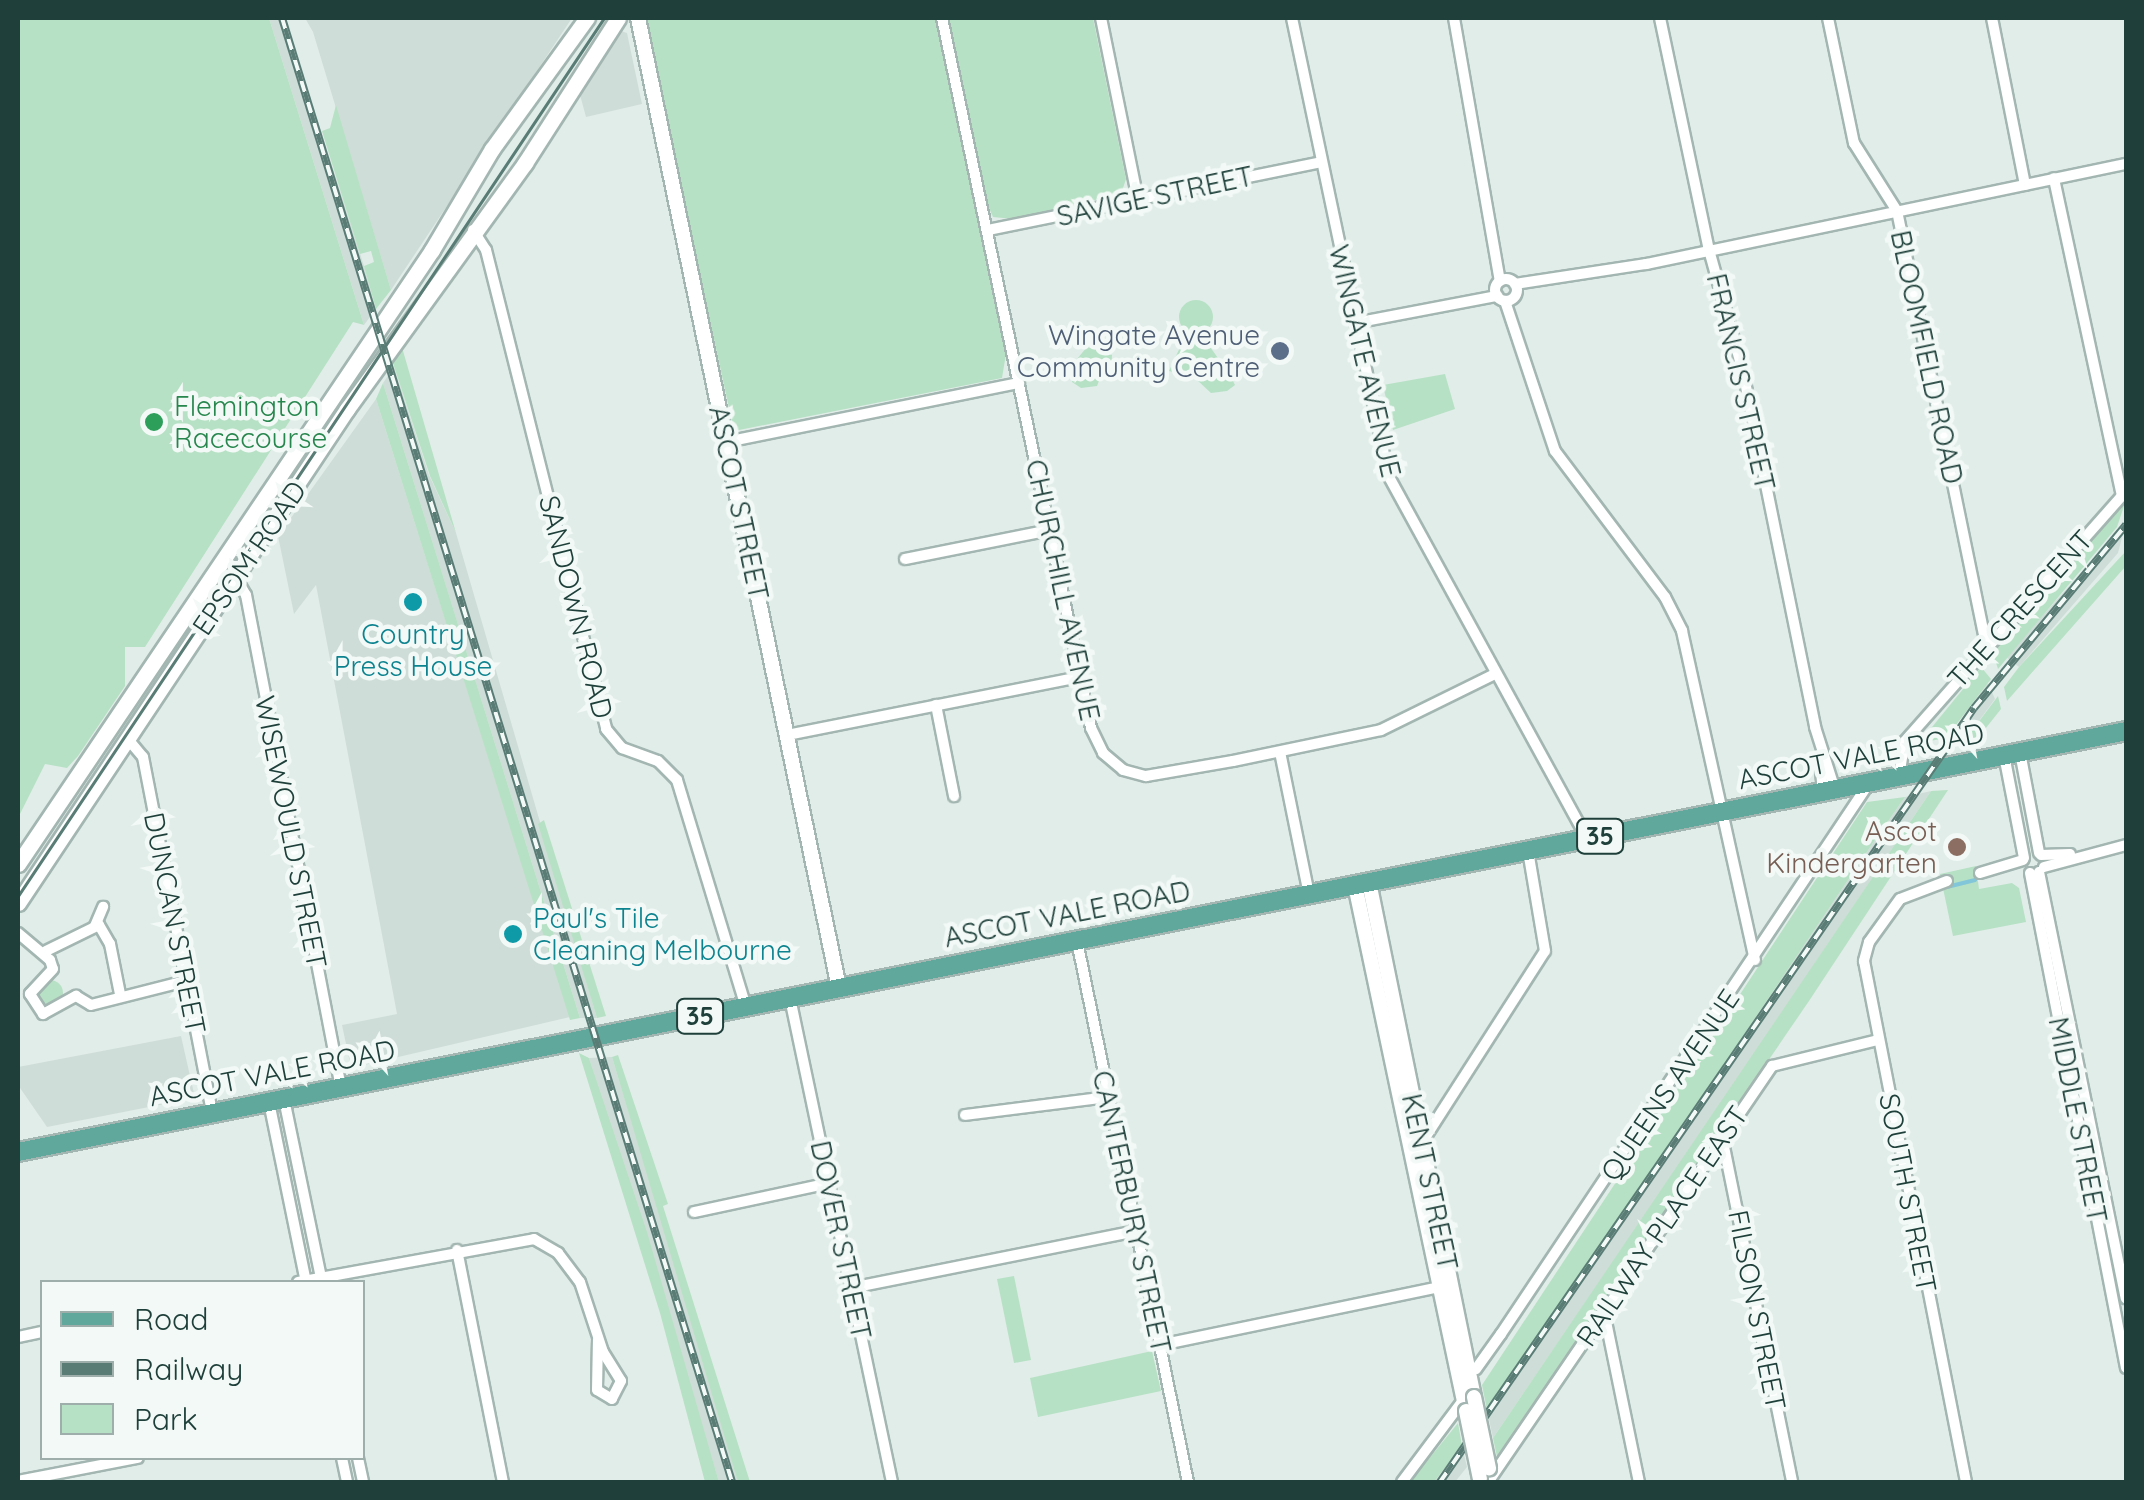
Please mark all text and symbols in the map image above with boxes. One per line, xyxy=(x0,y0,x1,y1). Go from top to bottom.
street label: SAVIGE STREET xyxy=(1054,159,1256,233)
street label: BLOOMFIELD ROAD xyxy=(1884,227,1970,487)
street label: WINGATE AVENUE xyxy=(1322,242,1408,480)
street label: FRANCIS STREET xyxy=(1700,270,1782,494)
place label: Wingate Avenue Community Centre xyxy=(1017,318,1260,384)
marker: Wingate Avenue Community Centre xyxy=(1269,340,1291,362)
place label: Flemington Racecourse xyxy=(174,389,327,455)
street label: ASCOT STREET xyxy=(702,403,776,603)
marker: Flemington Racecourse xyxy=(143,411,165,433)
street label: CHURCHILL AVENUE xyxy=(1019,456,1107,724)
street label: EPSOM ROAD xyxy=(185,475,313,641)
street label: SANDOWN ROAD xyxy=(532,492,620,722)
street label: THE CRESCENT xyxy=(1940,523,2100,695)
marker: Country Press House xyxy=(402,591,424,613)
place label: Country Press House xyxy=(334,617,492,683)
street label: WISEWOULD STREET xyxy=(248,693,334,971)
street label: ASCOT VALE ROAD xyxy=(1735,716,1987,796)
street label: DUNCAN STREET xyxy=(137,809,213,1037)
place label: Ascot Kindergarten xyxy=(1766,814,1937,880)
road number: 35 xyxy=(1575,816,1625,856)
marker: Ascot Kindergarten xyxy=(1946,836,1968,858)
street label: ASCOT VALE ROAD xyxy=(941,874,1193,954)
place label: Paul's Tile Cleaning Melbourne xyxy=(533,901,792,967)
marker: Paul's Tile Cleaning Melbourne xyxy=(502,923,524,945)
street label: QUEENS AVENUE xyxy=(1594,983,1746,1187)
road number: 35 xyxy=(675,996,725,1036)
street label: MIDDLE STREET xyxy=(2042,1014,2114,1226)
street label: ASCOT VALE ROAD xyxy=(146,1033,398,1113)
street label: CANTERBURY STREET xyxy=(1086,1068,1178,1356)
street label: KENT STREET xyxy=(1395,1091,1465,1273)
street label: SOUTH STREET xyxy=(1872,1091,1944,1295)
street label: RAILWAY PLACE EAST xyxy=(1569,1099,1755,1353)
street label: DOVER STREET xyxy=(804,1138,878,1342)
street label: FILSON STREET xyxy=(1721,1207,1793,1413)
legend xyxy=(40,1280,365,1460)
text: Road xyxy=(134,1300,208,1338)
text: Railway xyxy=(134,1350,243,1388)
text: Park xyxy=(134,1400,198,1438)

